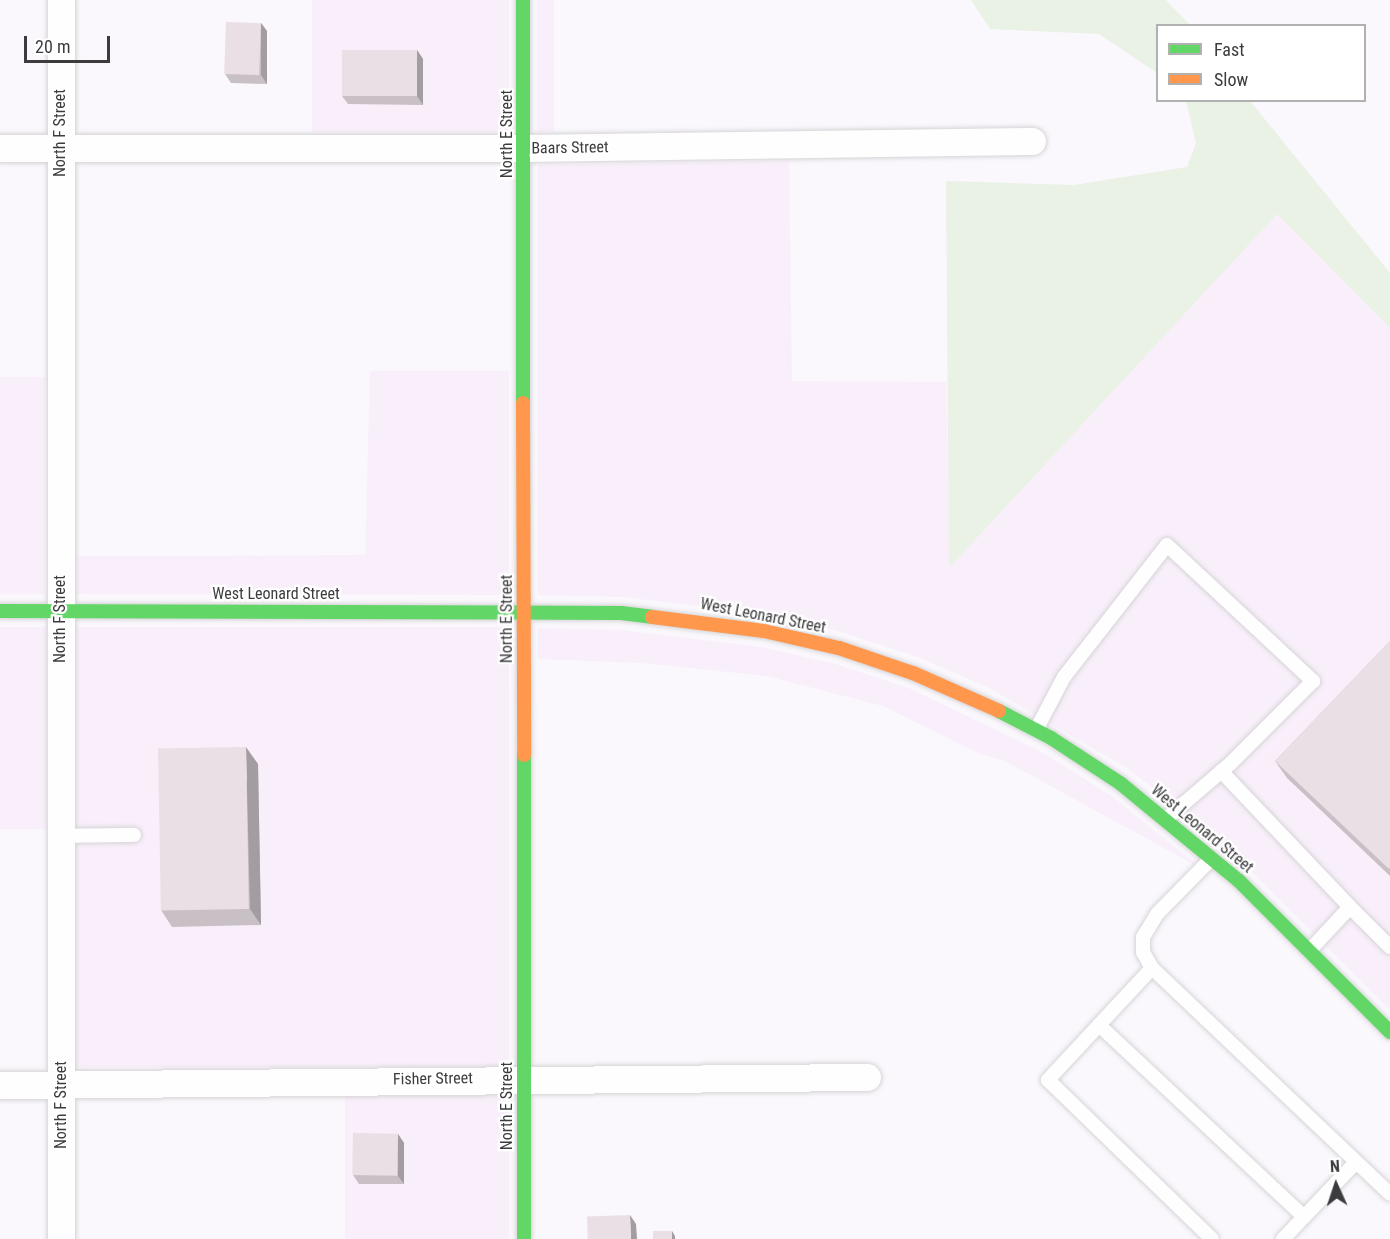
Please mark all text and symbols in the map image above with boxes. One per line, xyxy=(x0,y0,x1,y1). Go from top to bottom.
scale bar xyxy=(27,24,112,62)
legend xyxy=(1156,24,1366,102)
text: 20 m xyxy=(35,36,70,57)
text: Fast xyxy=(1214,39,1245,60)
text: Slow xyxy=(1214,69,1248,90)
street label: North F Street xyxy=(50,89,70,177)
street label: North E Street xyxy=(497,90,517,178)
street label: Baars Street xyxy=(531,138,609,158)
street label: North F Street xyxy=(50,575,70,663)
street label: North E Street xyxy=(497,575,517,663)
street label: West Leonard Street xyxy=(212,584,340,604)
street label: West Leonard Street xyxy=(699,594,827,638)
street label: West Leonard Street xyxy=(1147,781,1257,877)
street label: North F Street xyxy=(51,1061,71,1149)
street label: North E Street xyxy=(497,1062,517,1150)
street label: Fisher Street xyxy=(393,1069,473,1089)
north arrow xyxy=(1306,1155,1366,1215)
text: N xyxy=(1330,1157,1340,1176)

